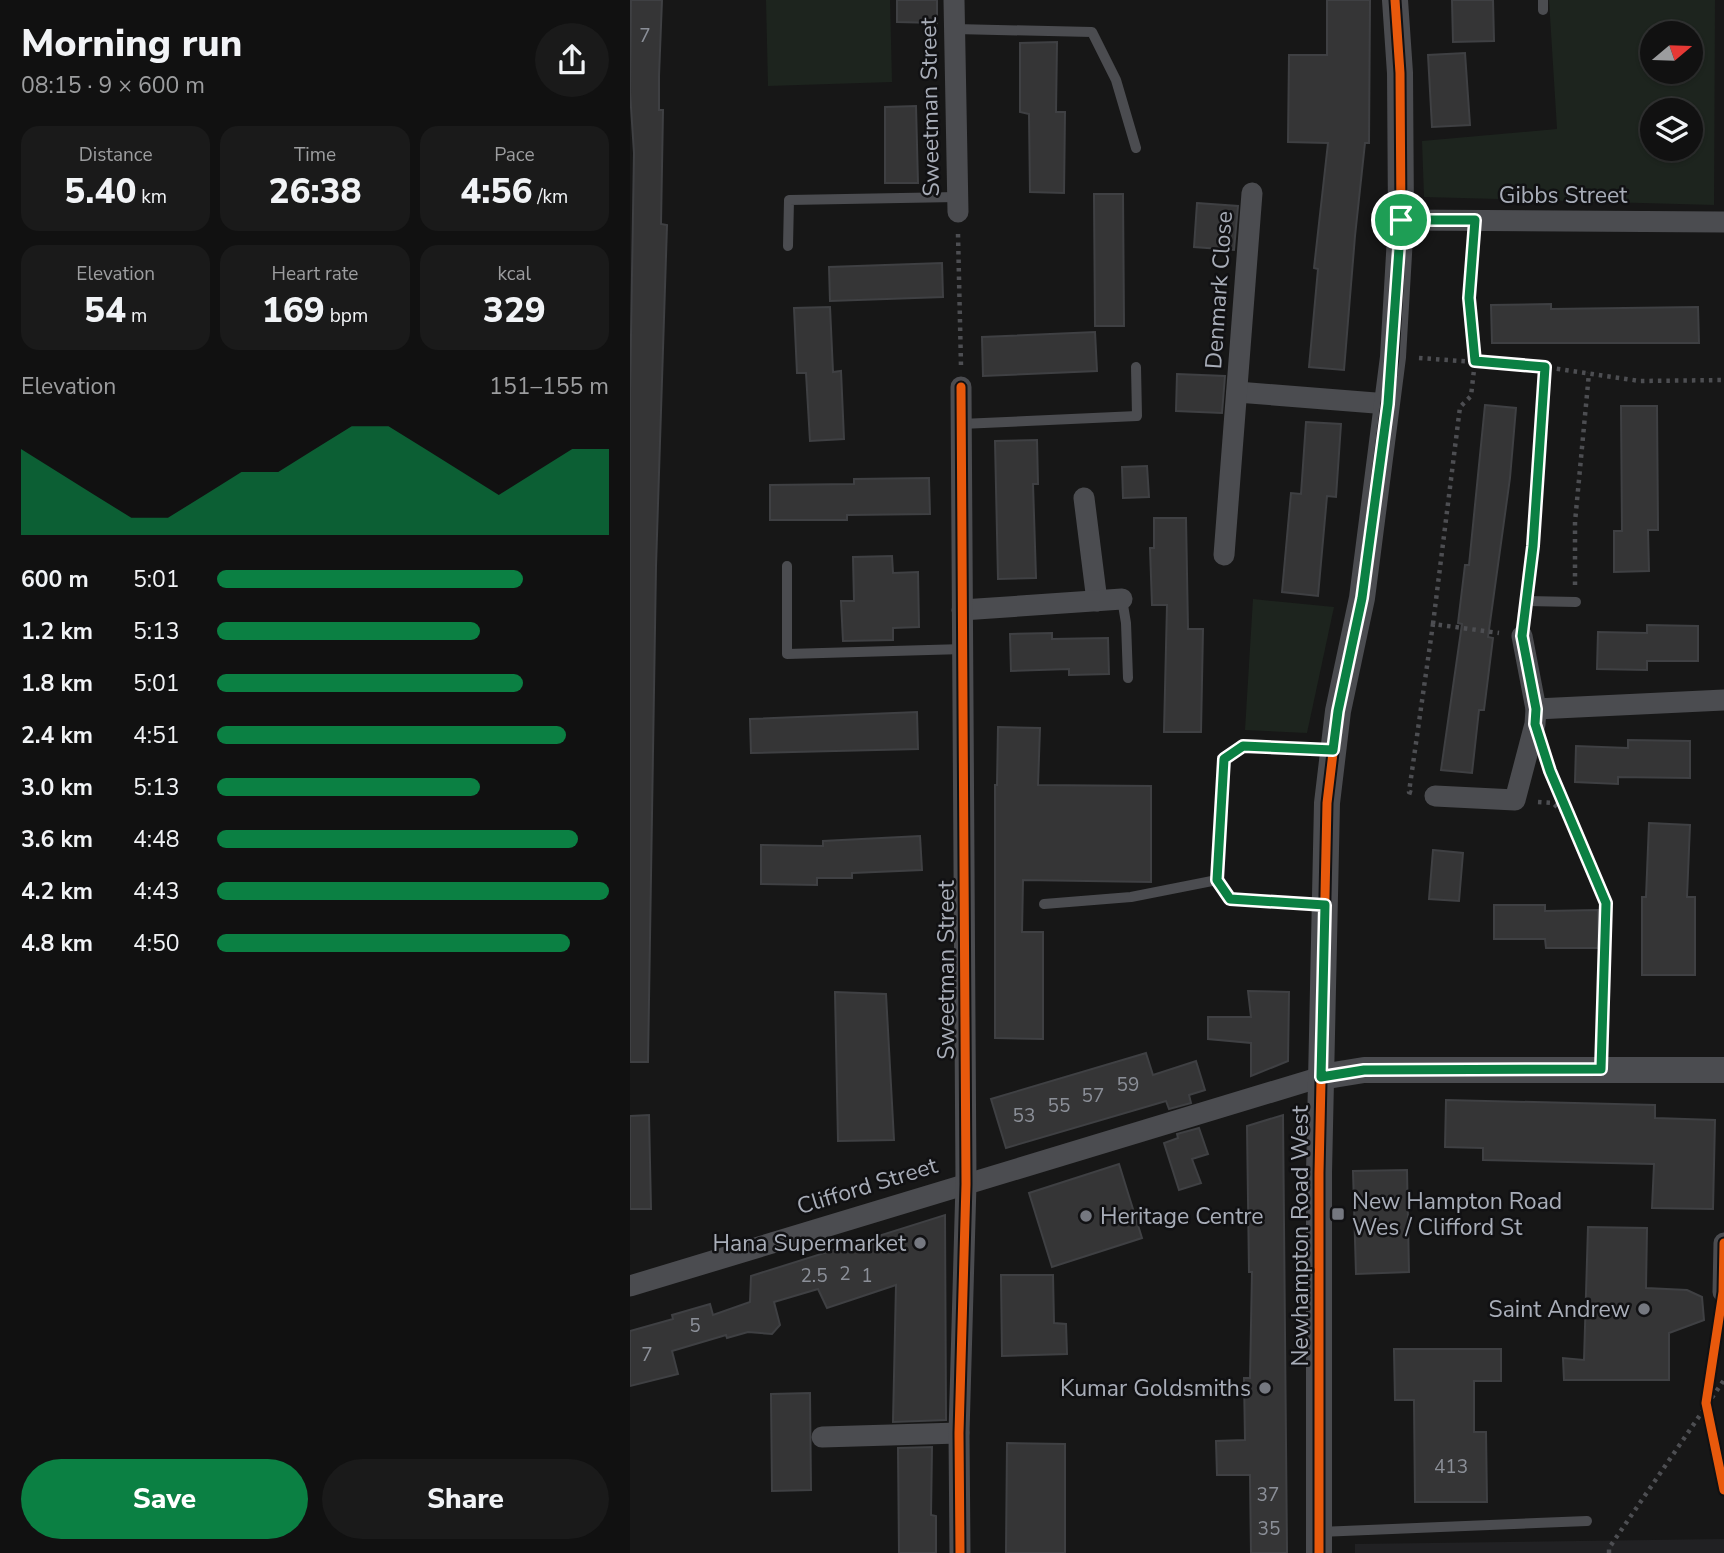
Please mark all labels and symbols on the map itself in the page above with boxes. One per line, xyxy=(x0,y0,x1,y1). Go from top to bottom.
street label: Sweetman Street xyxy=(913,16,947,197)
north arrow xyxy=(1640,21,1703,84)
house number: 7 xyxy=(639,23,651,49)
street label: Gibbs Street xyxy=(1499,180,1628,211)
pin xyxy=(1371,190,1431,250)
street label: Denmark Close xyxy=(1198,210,1240,370)
street label: Sweetman Street xyxy=(931,879,962,1060)
house number: 59 xyxy=(1117,1072,1139,1098)
house number: 57 xyxy=(1082,1083,1104,1109)
house number: 55 xyxy=(1048,1093,1070,1119)
house number: 53 xyxy=(1013,1103,1035,1129)
street label: Newhampton Road West xyxy=(1285,1105,1316,1367)
street label: Clifford Street xyxy=(793,1150,942,1222)
place label: New Hampton Road Wes / Clifford St xyxy=(1352,1186,1562,1243)
place label: Heritage Centre xyxy=(1100,1201,1264,1232)
marker: New Hampton Road Wes / Clifford St xyxy=(1330,1206,1346,1222)
marker: Heritage Centre xyxy=(1078,1208,1094,1224)
place label: Hana Supermarket xyxy=(713,1228,907,1259)
marker: Hana Supermarket xyxy=(912,1235,928,1251)
house number: 2 xyxy=(839,1261,851,1287)
house number: 2.5 xyxy=(800,1263,828,1289)
house number: 1 xyxy=(861,1263,873,1289)
place label: Saint Andrew xyxy=(1489,1294,1630,1325)
marker: Saint Andrew xyxy=(1636,1301,1652,1317)
house number: 5 xyxy=(689,1313,701,1339)
house number: 7 xyxy=(641,1342,653,1368)
place label: Kumar Goldsmiths xyxy=(1060,1373,1251,1404)
marker: Kumar Goldsmiths xyxy=(1257,1380,1273,1396)
house number: 413 xyxy=(1434,1454,1468,1480)
house number: 37 xyxy=(1257,1482,1279,1508)
house number: 35 xyxy=(1258,1516,1280,1542)

